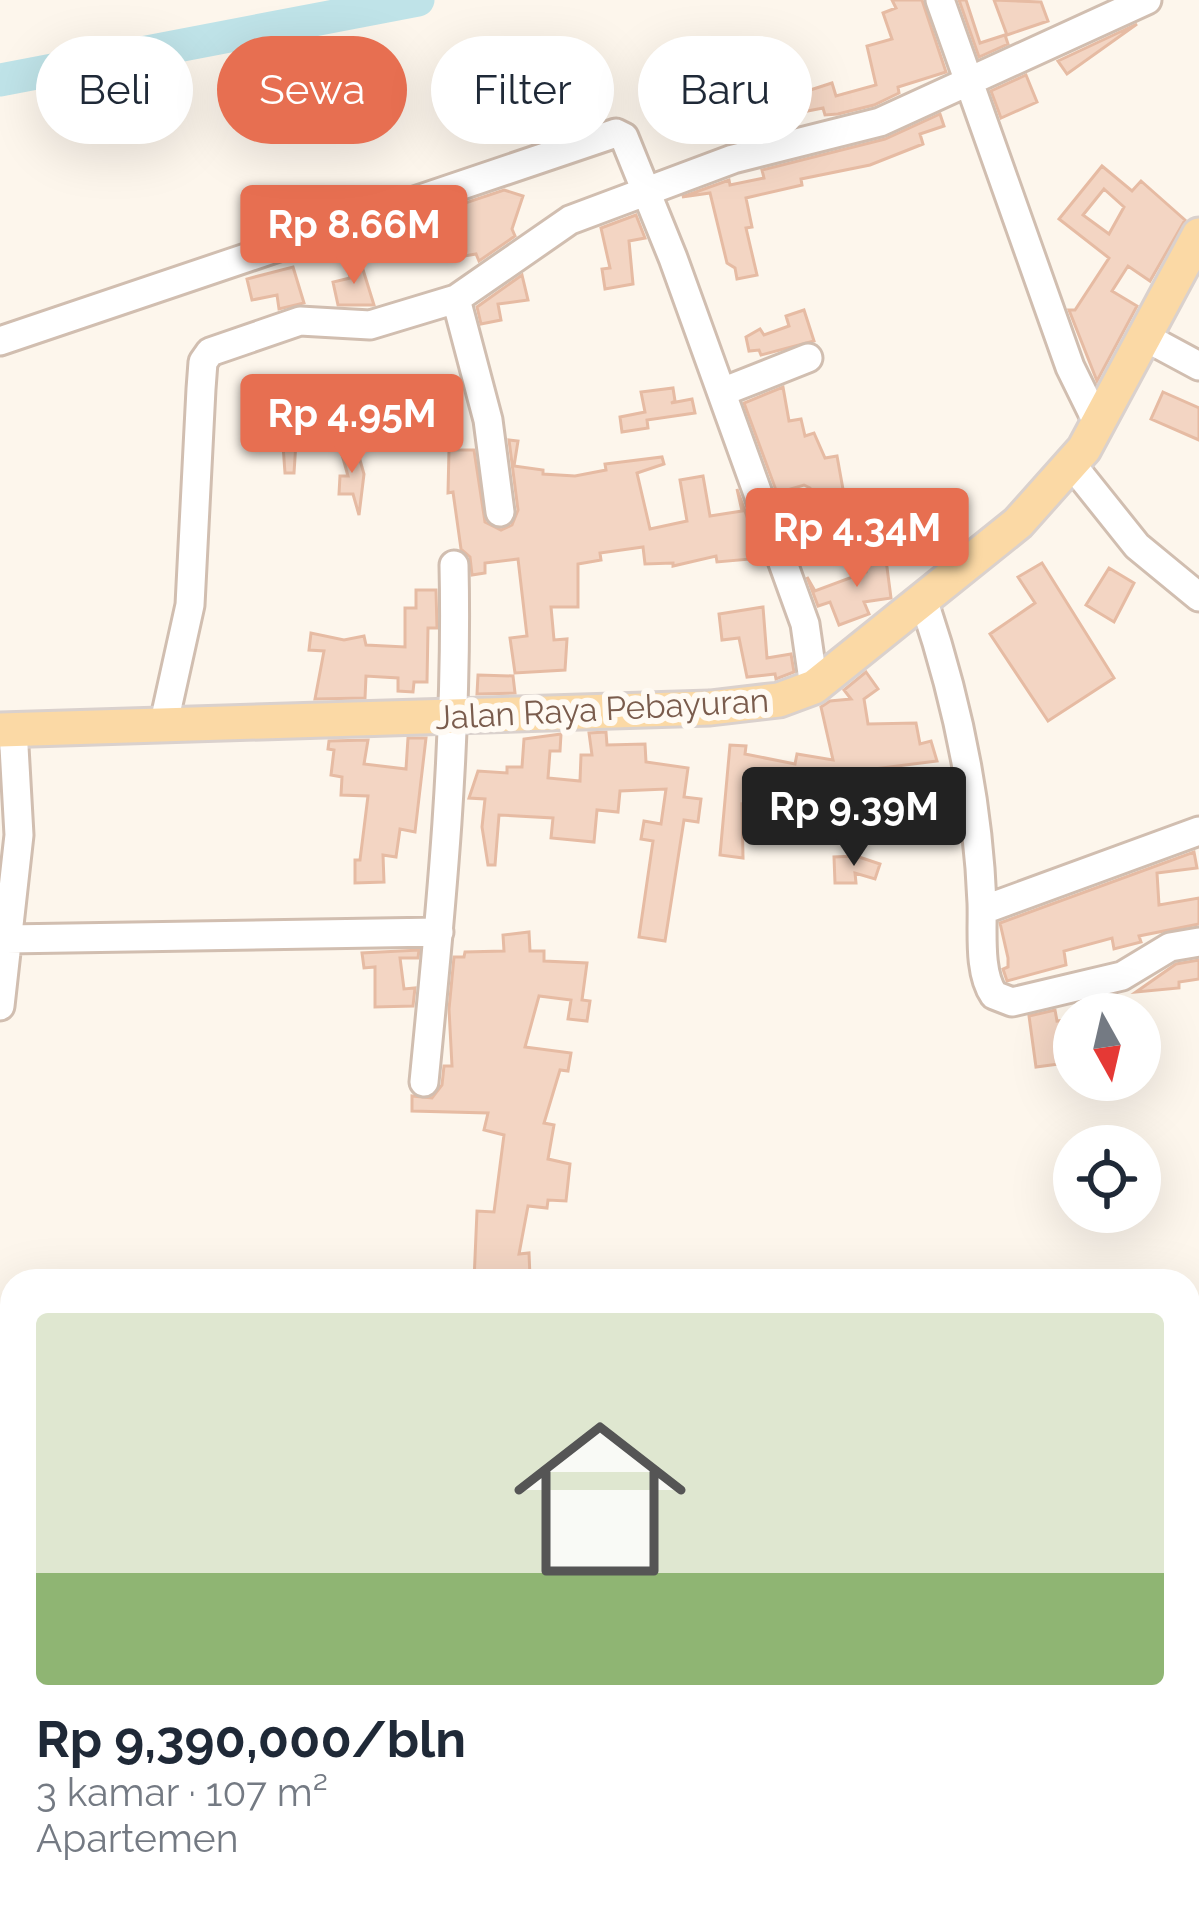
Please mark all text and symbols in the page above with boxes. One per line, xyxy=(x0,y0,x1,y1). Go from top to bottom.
chip: Beli xyxy=(36,36,193,144)
chip: Sewa xyxy=(217,36,407,144)
chip: Filter xyxy=(431,36,614,144)
chip: Baru xyxy=(638,36,812,144)
pin: Rp 8.66M xyxy=(230,185,478,287)
text: Rp 8.66M xyxy=(267,201,441,247)
pin: Rp 4.95M xyxy=(228,374,476,476)
text: Rp 4.95M xyxy=(267,390,437,436)
pin: Rp 4.34M xyxy=(733,488,981,590)
text: Rp 4.34M xyxy=(773,504,941,550)
street label: Jalan Raya Pebayuran xyxy=(434,681,770,737)
pin: Rp 9.39M xyxy=(730,767,978,869)
text: Rp 9.39M xyxy=(769,783,939,829)
north arrow xyxy=(1053,993,1161,1101)
map controls xyxy=(1053,993,1161,1233)
button: locate xyxy=(1053,1125,1161,1233)
icon: home xyxy=(492,1391,708,1607)
text: Rp 9,390,000/bln xyxy=(36,1709,466,1769)
text: 3 kamar · 107 m² xyxy=(36,1769,328,1815)
text: Apartemen xyxy=(36,1815,238,1861)

